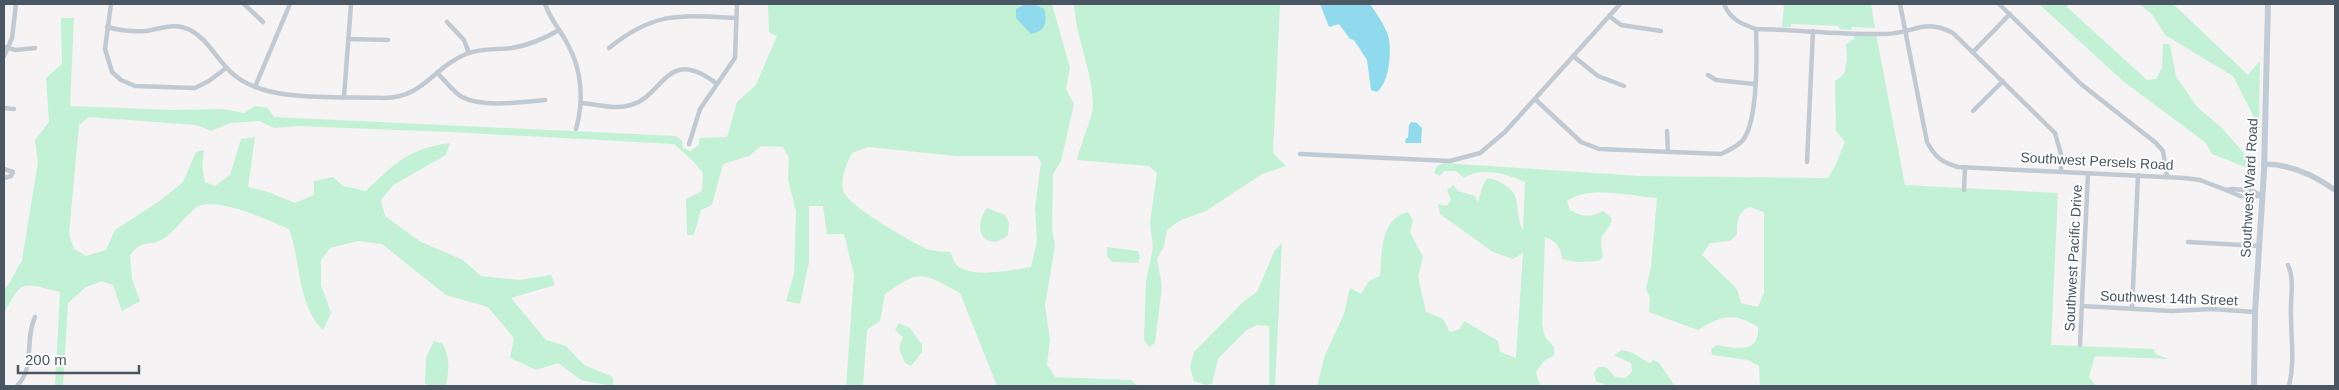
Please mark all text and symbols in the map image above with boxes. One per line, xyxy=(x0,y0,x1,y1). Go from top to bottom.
street label: Southwest Ward Road xyxy=(2237,118,2261,258)
street label: Southwest Persels Road xyxy=(2020,149,2174,173)
street label: Southwest Pacific Drive xyxy=(2061,184,2085,332)
street label: Southwest 14th Street xyxy=(2100,288,2238,308)
scale bar xyxy=(18,342,139,374)
text: 200 m xyxy=(25,351,67,368)

